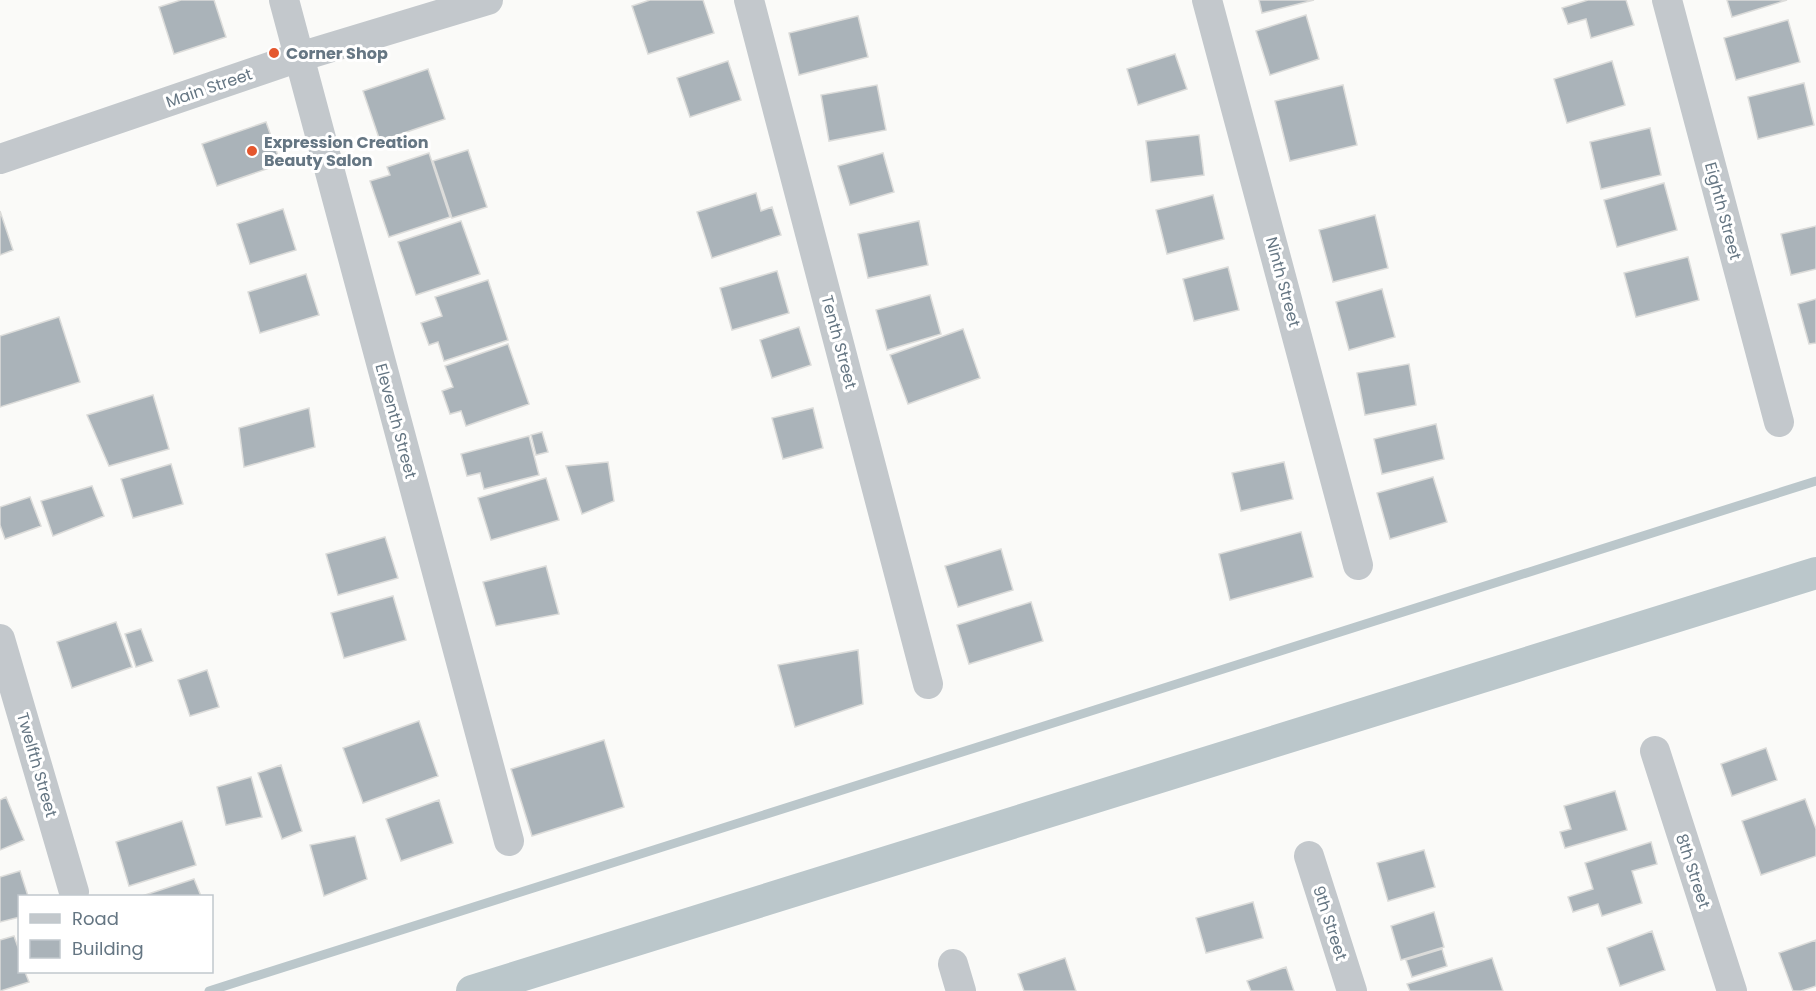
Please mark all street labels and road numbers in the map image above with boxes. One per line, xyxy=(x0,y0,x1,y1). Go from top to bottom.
street label: Main Street xyxy=(163,62,255,114)
street label: Eighth Street xyxy=(1699,160,1747,263)
street label: Ninth Street xyxy=(1260,234,1306,330)
street label: Tenth Street xyxy=(815,293,863,392)
street label: Eleventh Street xyxy=(370,361,422,481)
street label: Twelfth Street xyxy=(11,710,63,820)
street label: 8th Street xyxy=(1670,831,1716,911)
street label: 9th Street xyxy=(1307,883,1353,963)

